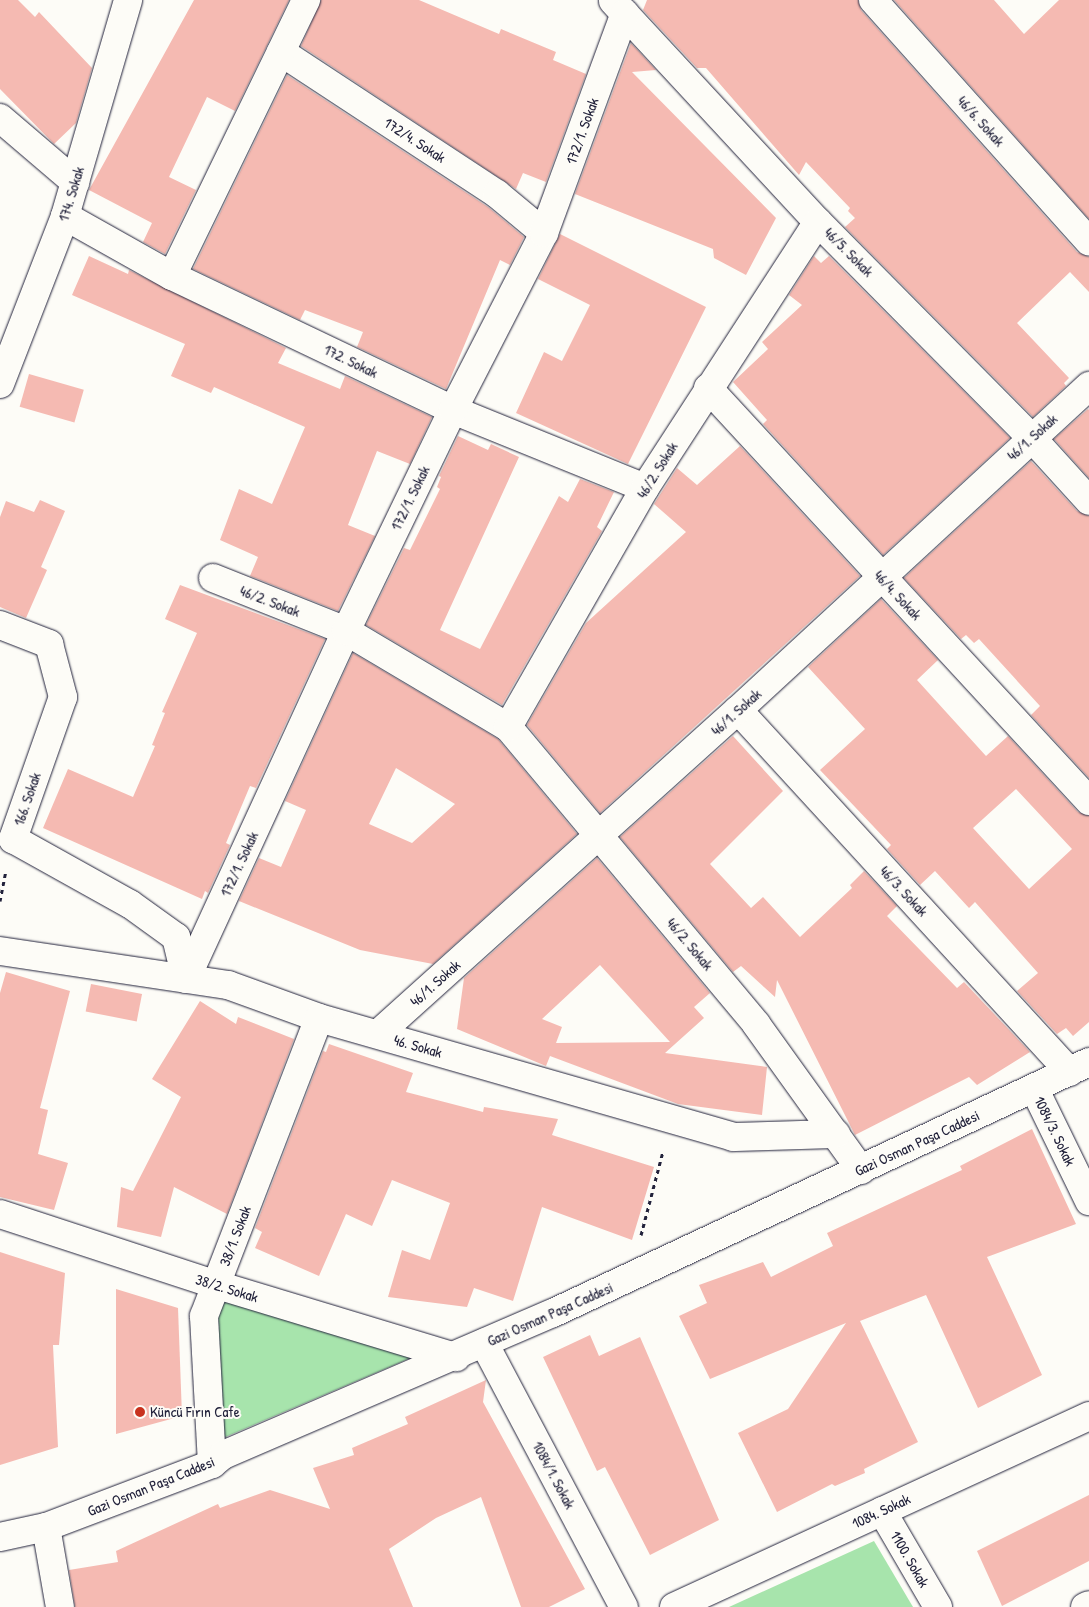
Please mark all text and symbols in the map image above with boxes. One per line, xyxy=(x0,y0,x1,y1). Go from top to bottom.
street label: 46/6. Sokak xyxy=(954,92,1008,150)
street label: 172/1. Sokak xyxy=(562,95,602,167)
street label: 172/4. Sokak xyxy=(381,113,449,167)
street label: 174. Sokak xyxy=(54,164,88,224)
street label: 46/5. Sokak xyxy=(821,224,877,280)
street label: 172. Sokak xyxy=(321,340,381,382)
street label: 46/1. Sokak xyxy=(1003,410,1061,464)
street label: 46/2. Sokak xyxy=(633,439,681,501)
street label: 172/1. Sokak xyxy=(387,463,433,533)
street label: 46/4. Sokak xyxy=(870,566,926,624)
street label: 46/2. Sokak xyxy=(237,581,303,621)
street label: 46/1. Sokak xyxy=(707,685,765,739)
street label: 166. Sokak xyxy=(9,770,45,828)
street label: 172/1. Sokak xyxy=(216,829,262,899)
street label: 46/3. Sokak xyxy=(876,862,932,920)
street label: 46/2. Sokak xyxy=(663,914,717,974)
street label: 46/1. Sokak xyxy=(406,956,464,1010)
street label: 46. Sokak xyxy=(392,1031,444,1061)
street label: 1084/3. Sokak xyxy=(1030,1093,1080,1169)
street label: Gazi Osman Paşa Caddesi xyxy=(852,1106,982,1180)
street label: 38/1. Sokak xyxy=(215,1203,255,1269)
street label: 38/2. Sokak xyxy=(194,1270,260,1306)
street label: Gazi Osman Paşa Caddesi xyxy=(484,1278,616,1350)
place label: Küncü Fırın Cafe xyxy=(150,1403,240,1421)
marker: Küncü Fırın Cafe xyxy=(134,1406,146,1418)
street label: 1084/1. Sokak xyxy=(529,1438,579,1512)
street label: Gazi Osman Paşa Caddesi xyxy=(85,1452,217,1520)
street label: 1084. Sokak xyxy=(849,1490,913,1532)
street label: 1100. Sokak xyxy=(887,1528,933,1590)

